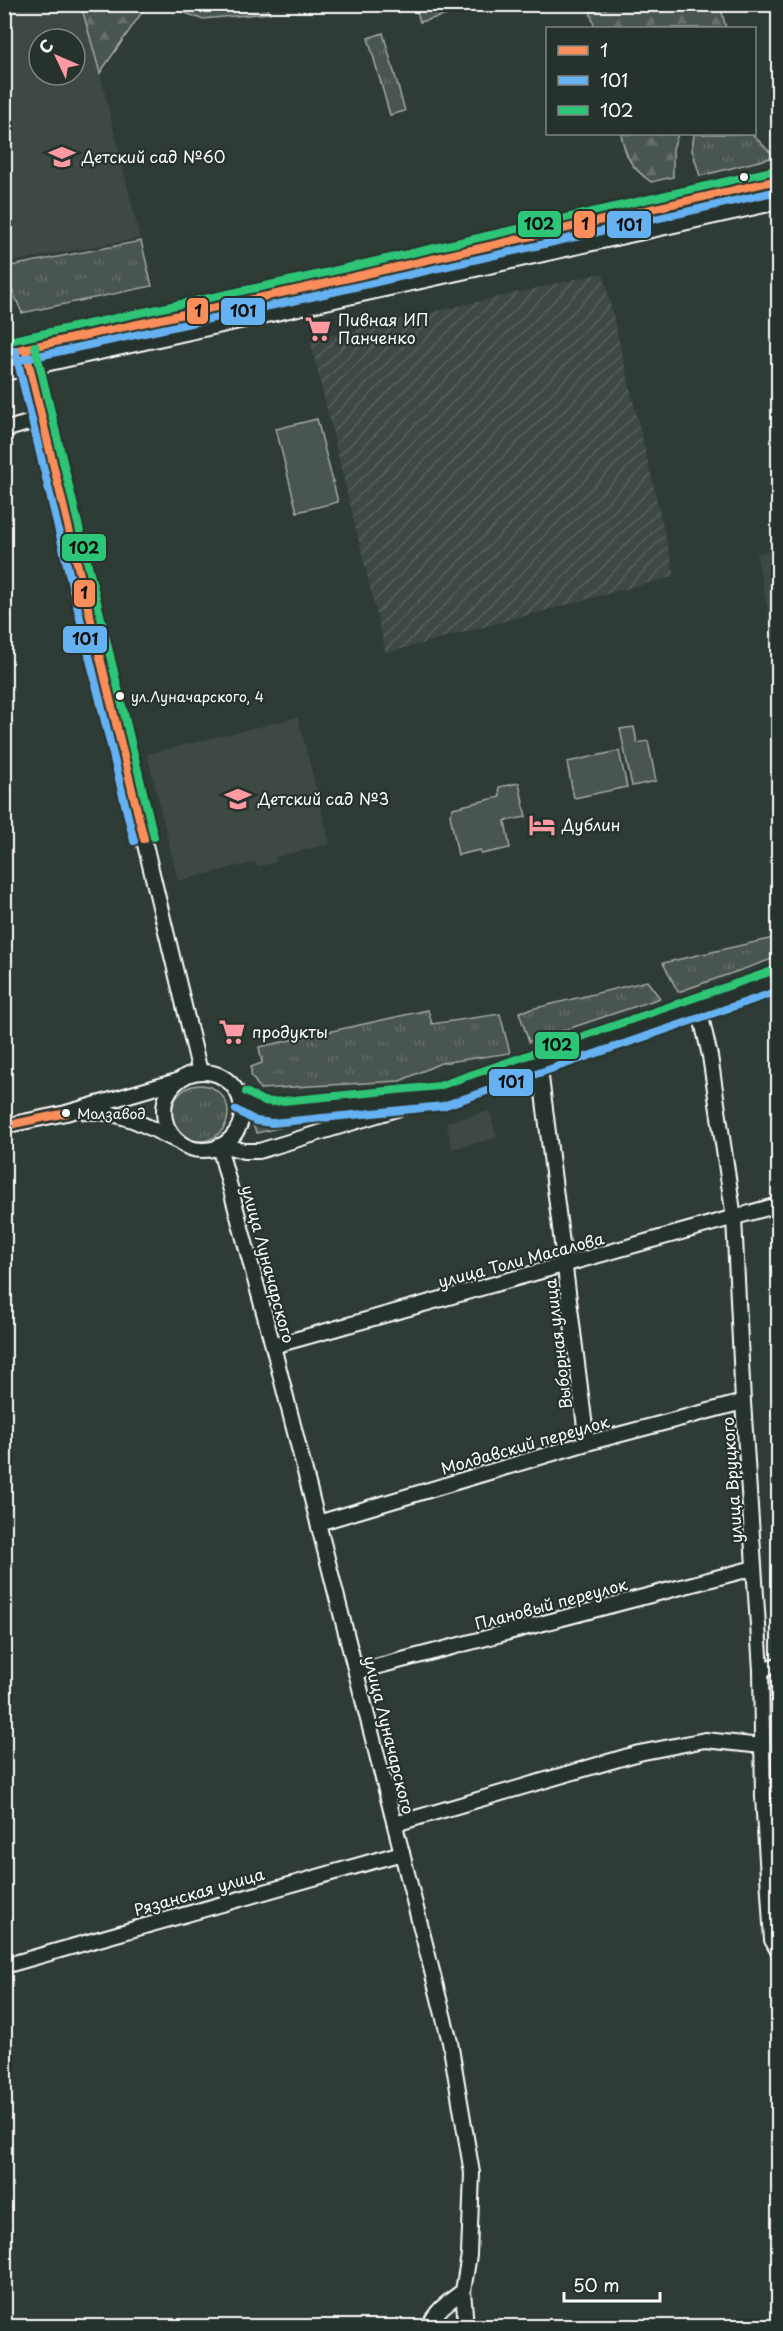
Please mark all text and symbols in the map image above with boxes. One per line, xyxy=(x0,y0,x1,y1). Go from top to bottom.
north arrow xyxy=(27,27,87,87)
legend xyxy=(546,27,756,135)
text: С xyxy=(33,33,58,59)
text: 1 xyxy=(600,36,608,63)
text: 101 xyxy=(600,66,628,93)
text: 102 xyxy=(600,96,633,123)
school or university icon: Детский сад №60 xyxy=(47,142,77,172)
place label: Детский сад №60 xyxy=(81,144,225,168)
unlabelled marker xyxy=(738,171,750,183)
line badge: 102 xyxy=(517,210,562,238)
line badge: 1 xyxy=(573,210,596,239)
line badge: 101 xyxy=(606,210,652,239)
text: 102 xyxy=(524,211,554,235)
text: 1 xyxy=(581,211,589,235)
text: 101 xyxy=(616,212,642,236)
line badge: 1 xyxy=(186,297,209,325)
line badge: 101 xyxy=(220,297,266,326)
text: 1 xyxy=(194,298,202,322)
text: 101 xyxy=(230,298,256,322)
place label: Пивная ИП Панченко xyxy=(338,307,429,349)
supermarket icon: Пивная ИП Панченко xyxy=(303,314,333,344)
line badge: 102 xyxy=(61,533,107,562)
text: 102 xyxy=(69,535,99,559)
line badge: 1 xyxy=(73,579,96,608)
text: 1 xyxy=(80,580,88,604)
line badge: 101 xyxy=(62,625,108,654)
text: 101 xyxy=(72,626,98,650)
place label: ул.Луначарского, 4 xyxy=(131,686,264,707)
marker: ул.Луначарского, 4 xyxy=(114,690,126,702)
school or university icon: Детский сад №3 xyxy=(223,784,253,814)
place label: Детский сад №3 xyxy=(257,786,389,810)
hotel icon: Дублин xyxy=(527,810,557,840)
place label: Дублин xyxy=(561,812,620,836)
supermarket icon: продукты xyxy=(217,1017,247,1047)
place label: продукты xyxy=(252,1019,328,1043)
line badge: 102 xyxy=(534,1031,580,1060)
text: 102 xyxy=(542,1032,572,1056)
line badge: 101 xyxy=(488,1068,534,1097)
text: 101 xyxy=(498,1069,524,1093)
place label: Молзавод xyxy=(77,1103,146,1124)
marker: Молзавод xyxy=(60,1107,72,1119)
street label: улица Луначарского xyxy=(236,1182,302,1345)
street label: улица Толи Масалова xyxy=(435,1225,606,1293)
street label: Выборная улица xyxy=(537,1278,577,1410)
street label: Молдавский переулок xyxy=(438,1408,612,1480)
street label: улица Вруцкого xyxy=(715,1416,747,1544)
street label: Плановый переулок xyxy=(472,1571,630,1635)
street label: улица Луначарского xyxy=(359,1653,421,1817)
street label: Рязанская улица xyxy=(131,1861,267,1921)
scale bar xyxy=(564,2265,660,2303)
text: 50 m xyxy=(573,2271,620,2298)

